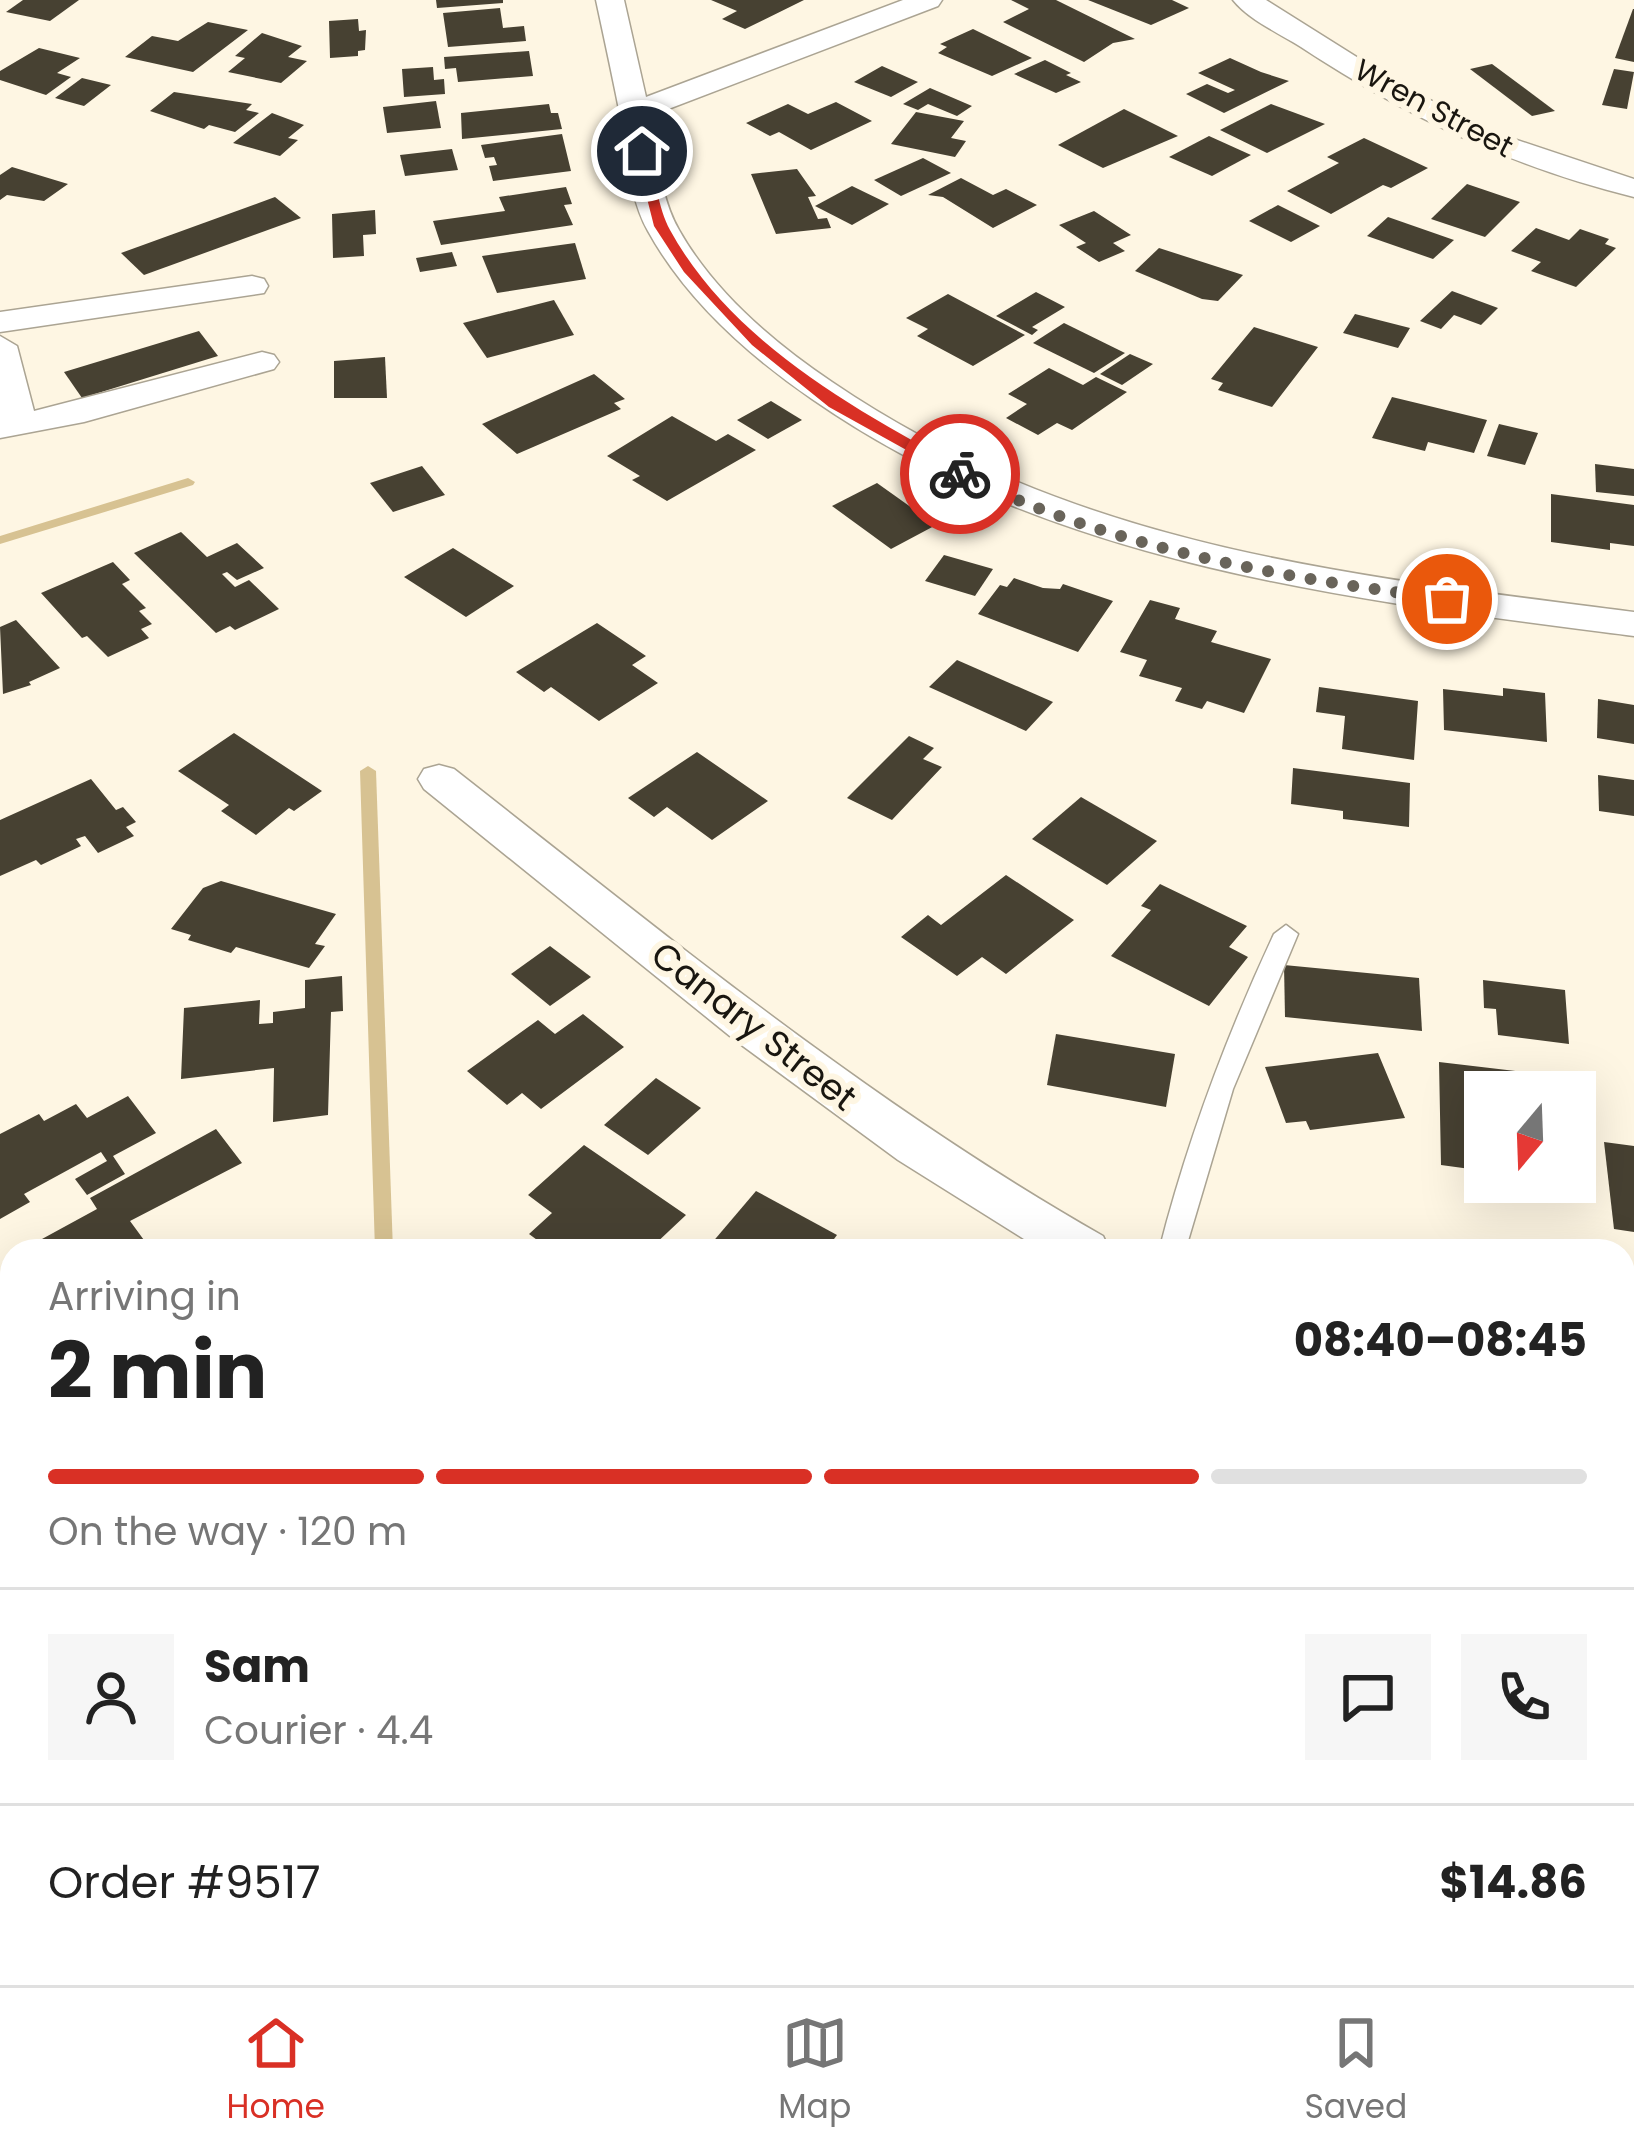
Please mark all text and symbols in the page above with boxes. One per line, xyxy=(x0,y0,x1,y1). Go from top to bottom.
street label: Wren Street xyxy=(1347,48,1521,168)
pin xyxy=(591,100,693,202)
icon: home xyxy=(609,118,675,184)
courier xyxy=(900,414,1020,534)
icon: bike xyxy=(927,441,993,507)
pin xyxy=(1396,548,1498,650)
icon: bag xyxy=(1414,566,1480,632)
street label: Canary Street xyxy=(640,929,868,1123)
north arrow xyxy=(1464,1071,1596,1203)
map controls xyxy=(1464,1071,1596,1203)
text: Arriving in xyxy=(48,1269,241,1324)
text: 08:40–08:45 xyxy=(1294,1309,1587,1372)
text: 2 min xyxy=(48,1316,267,1425)
text: On the way · 120 m xyxy=(48,1504,407,1559)
button: person xyxy=(48,1634,174,1760)
button: chat xyxy=(1305,1634,1431,1760)
button: phone xyxy=(1461,1634,1587,1760)
text: Sam xyxy=(204,1635,310,1698)
text: Courier · 4.4 xyxy=(204,1703,433,1758)
text: Order #9517 xyxy=(48,1851,321,1914)
text: $14.86 xyxy=(1439,1851,1587,1914)
tab: Home xyxy=(227,2010,325,2132)
tab: Map xyxy=(778,2010,851,2132)
tab: Saved xyxy=(1304,2010,1407,2132)

